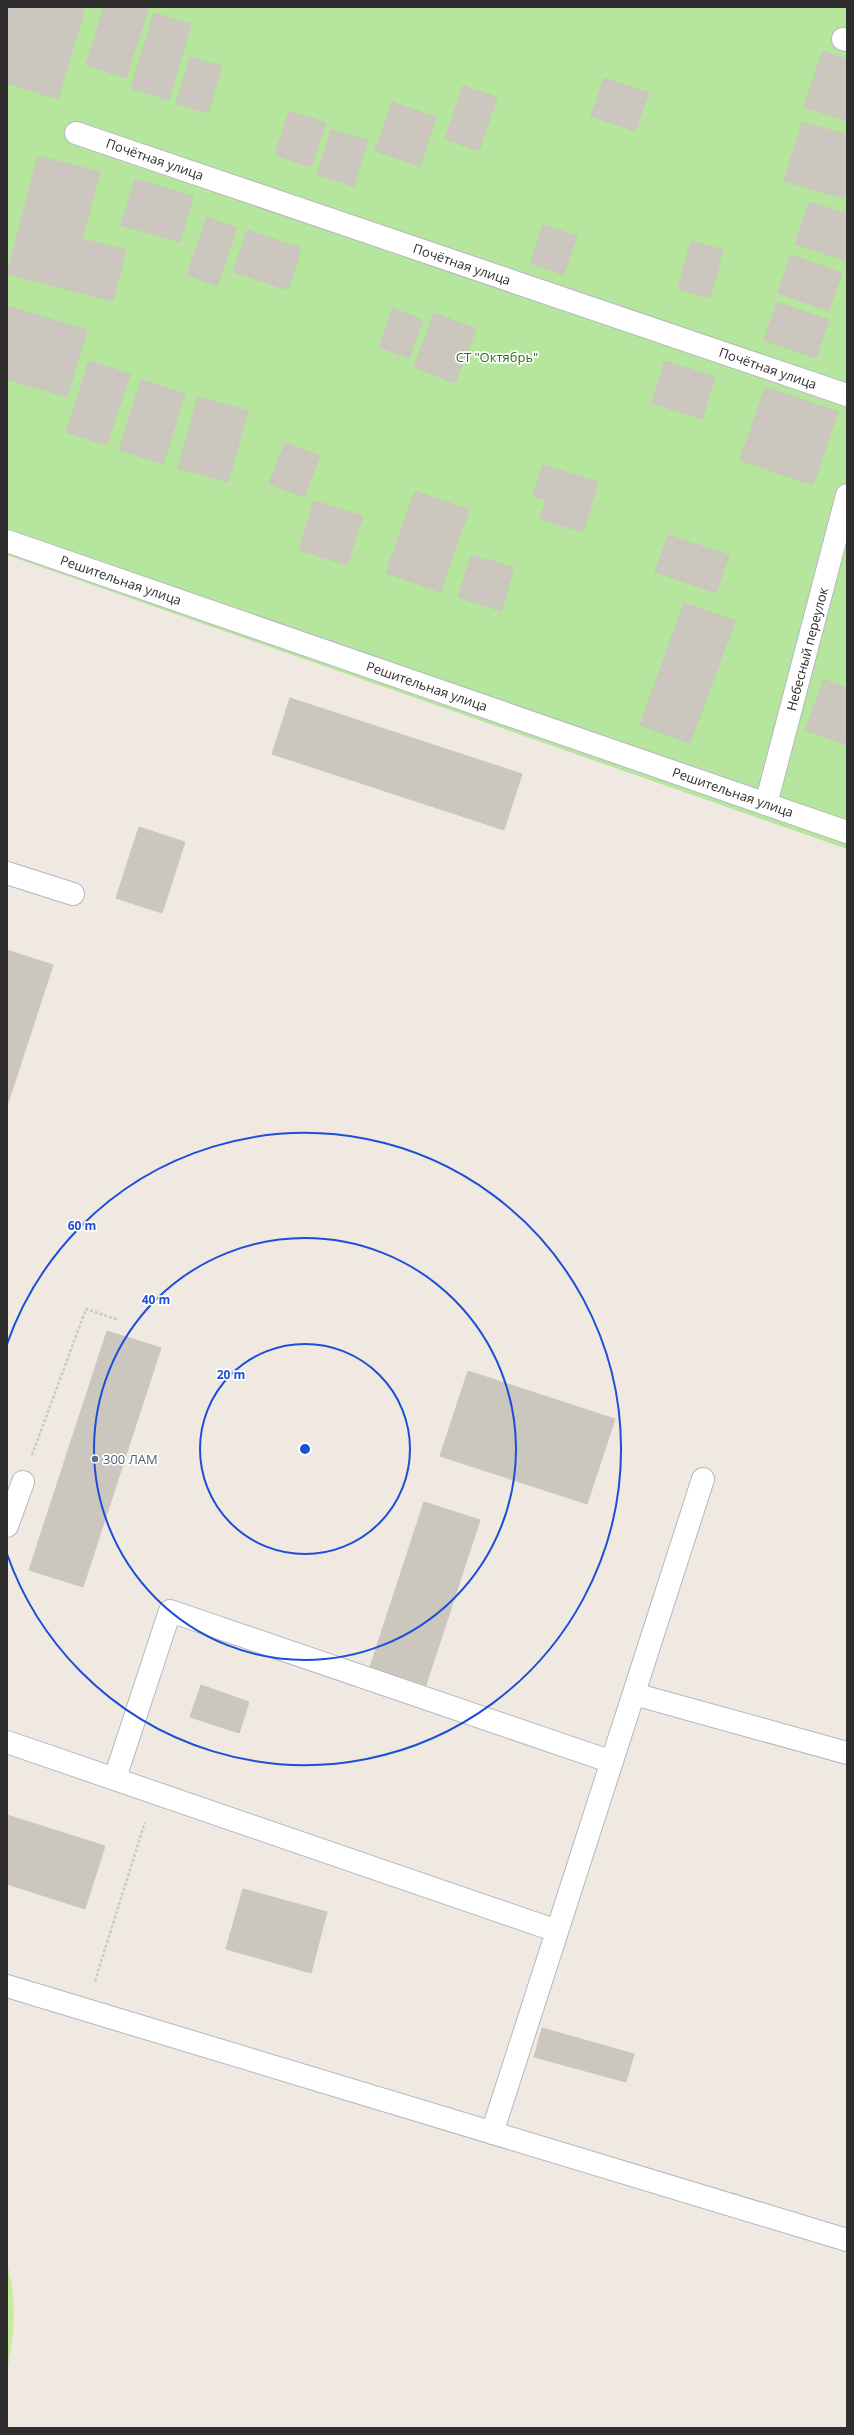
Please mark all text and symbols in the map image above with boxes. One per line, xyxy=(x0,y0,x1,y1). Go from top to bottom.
street label: Почётная улица xyxy=(104,134,206,184)
street label: Почётная улица xyxy=(411,239,513,289)
street label: Почётная улица xyxy=(717,343,819,393)
park label: СТ "Октябрь" xyxy=(456,348,538,366)
street label: Решительная улица xyxy=(58,551,184,609)
street label: Небесный переулок xyxy=(782,585,832,713)
street label: Решительная улица xyxy=(364,657,490,715)
street label: Решительная улица xyxy=(670,763,796,821)
text: 60 m xyxy=(68,1217,96,1234)
text: 40 m xyxy=(142,1291,170,1308)
text: 20 m xyxy=(217,1366,245,1383)
centre of rings xyxy=(298,1442,312,1456)
place label: 300 ЛАМ xyxy=(103,1450,158,1468)
marker: 300 ЛАМ xyxy=(90,1454,100,1464)

